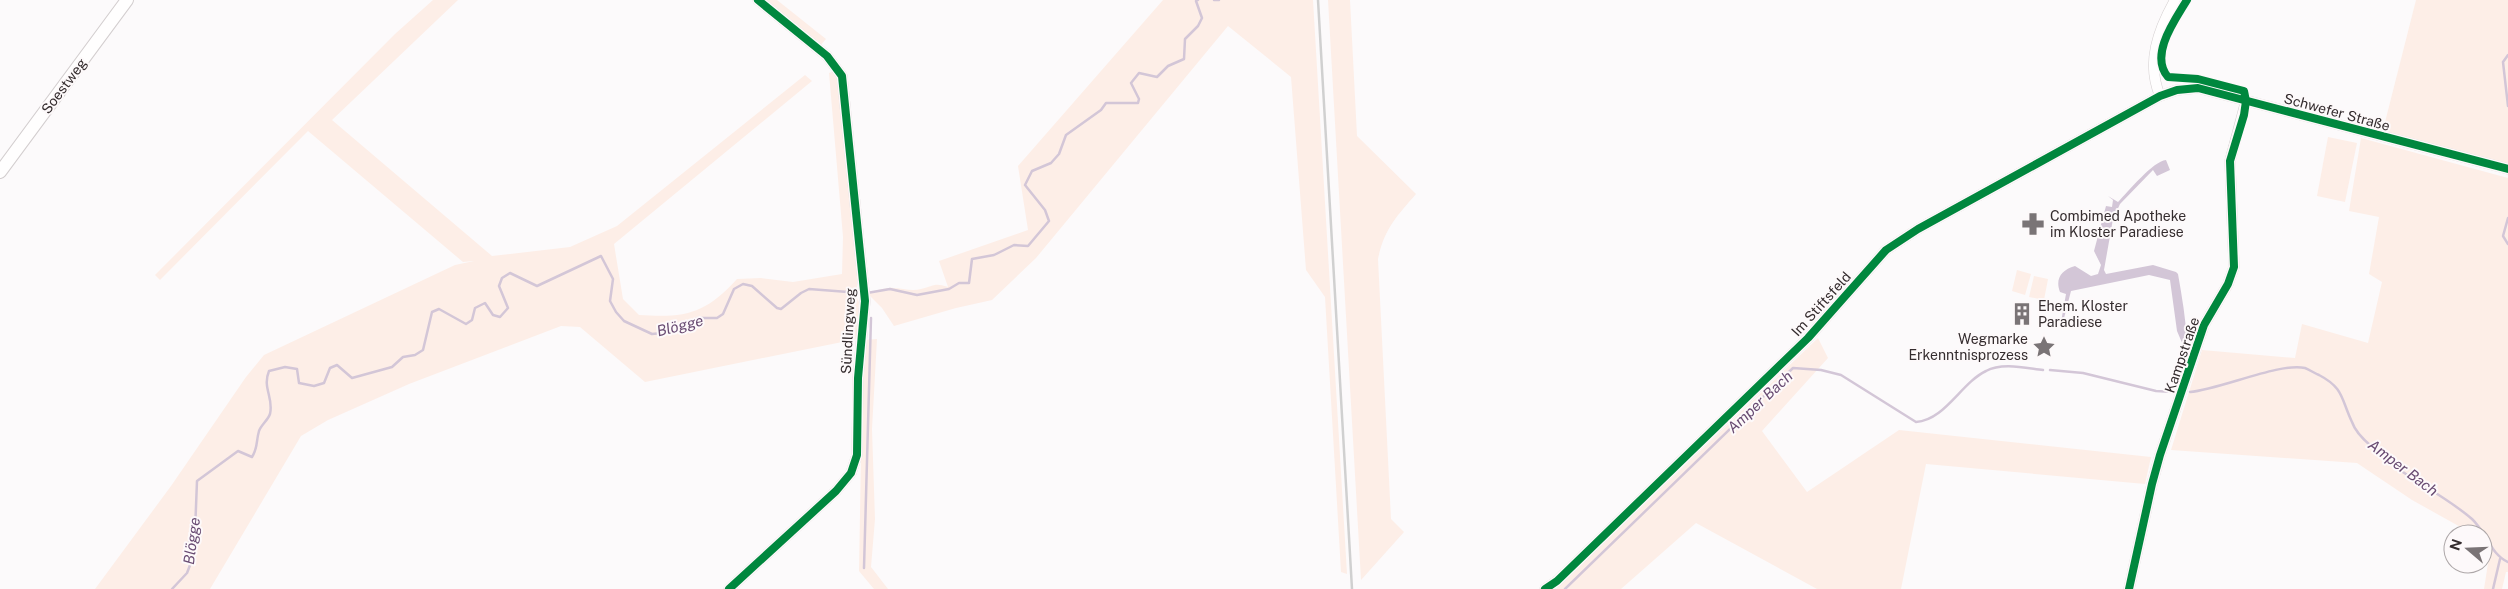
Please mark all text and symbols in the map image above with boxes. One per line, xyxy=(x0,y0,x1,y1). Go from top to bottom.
street label: Soestweg xyxy=(38,55,90,117)
street label: Schwefer Straße xyxy=(2282,90,2392,134)
place label: Combimed Apotheke im Kloster Paradiese xyxy=(2050,208,2186,240)
pharmacy icon: Combimed Apotheke im Kloster Paradiese xyxy=(2020,211,2046,237)
street label: Im Stiftsfeld xyxy=(1788,269,1854,339)
street label: Sündlingweg xyxy=(838,287,858,374)
place label: Ehem. Kloster Paradiese xyxy=(2038,298,2128,330)
building icon: Ehem. Kloster Paradiese xyxy=(2009,301,2035,327)
water label: Blögge xyxy=(655,312,705,340)
street label: Kampstraße xyxy=(2162,315,2202,395)
place label: Wegmarke Erkenntnisprozess xyxy=(1908,331,2028,363)
place icon: Wegmarke Erkenntnisprozess xyxy=(2031,334,2057,360)
water label: Amper Bach xyxy=(1724,367,1796,436)
water label: Amper Bach xyxy=(2365,436,2441,499)
water label: Blögge xyxy=(180,516,203,566)
north arrow xyxy=(2443,524,2493,574)
text: N xyxy=(2446,537,2465,553)

